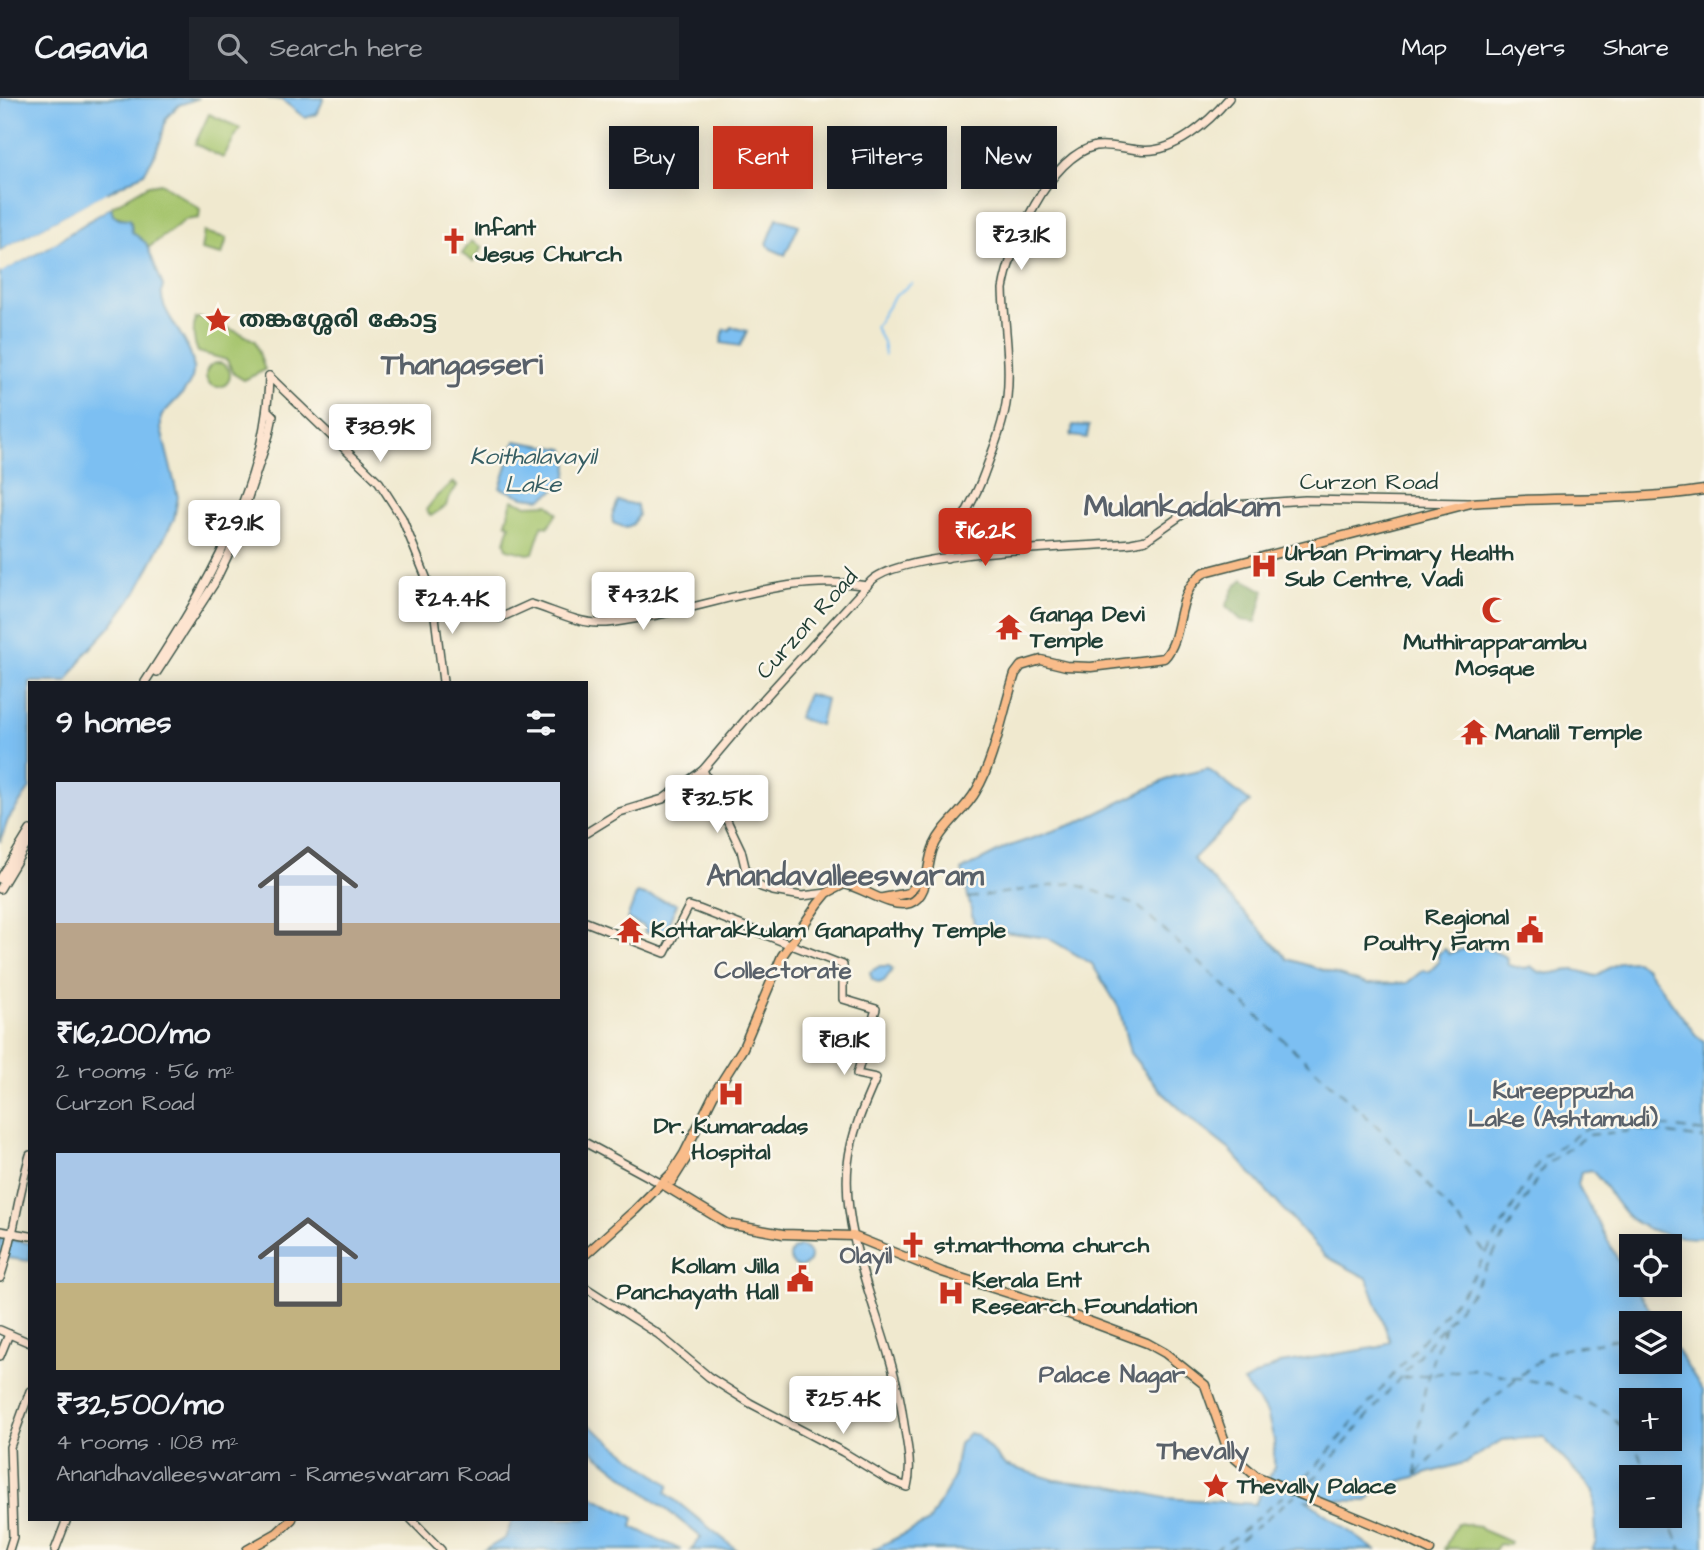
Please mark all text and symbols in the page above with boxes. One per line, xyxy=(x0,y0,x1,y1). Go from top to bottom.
search box xyxy=(189,17,679,80)
text: Casavia xyxy=(35,25,147,71)
icon: search xyxy=(213,29,251,67)
text: Search here xyxy=(269,30,423,66)
text: Map xyxy=(1402,31,1447,65)
text: Layers xyxy=(1485,31,1565,65)
text: Share xyxy=(1603,31,1669,65)
chip: Buy xyxy=(609,126,699,189)
chip: Rent xyxy=(713,126,813,189)
chip: Filters xyxy=(827,126,947,189)
chip: New xyxy=(961,126,1057,189)
place label: Infant Jesus Church xyxy=(474,212,622,270)
pin: ₹23.1K xyxy=(964,212,1078,272)
text: ₹23.1K xyxy=(992,219,1050,251)
church icon: Infant Jesus Church xyxy=(439,226,469,256)
place label: തങ്കശ്ശേരി കോട്ട xyxy=(239,304,437,336)
place icon: തങ്കശ്ശേരി കോട്ട xyxy=(203,305,233,335)
district label: Thangasseri xyxy=(380,344,543,388)
pin: ₹38.9K xyxy=(323,404,437,464)
text: ₹38.9K xyxy=(345,411,415,443)
water label: Koithalavayil Lake xyxy=(470,440,600,502)
street label: Curzon Road xyxy=(1300,466,1438,498)
district label: Mulankadakam xyxy=(1084,486,1281,528)
pin: ₹29.1K xyxy=(177,500,291,560)
text: ₹29.1K xyxy=(204,507,264,539)
pin: ₹16.2K xyxy=(928,508,1042,568)
text: ₹16.2K xyxy=(955,515,1015,547)
place label: Urban Primary Health Sub Centre, Vadi xyxy=(1284,537,1514,595)
hospital icon: Urban Primary Health Sub Centre, Vadi xyxy=(1249,551,1279,581)
street label: Curzon Road xyxy=(749,562,865,686)
pin: ₹43.2K xyxy=(586,573,700,632)
pin: ₹24.4K xyxy=(395,576,509,636)
text: ₹43.2K xyxy=(608,579,678,611)
text: ₹24.4K xyxy=(415,583,489,615)
mosque icon: Muthirapparambu Mosque xyxy=(1480,595,1510,625)
place label: Ganga Devi Temple xyxy=(1029,598,1145,656)
temple icon: Ganga Devi Temple xyxy=(994,612,1024,642)
place label: Muthirapparambu Mosque xyxy=(1403,626,1587,684)
text: 9 homes xyxy=(56,702,171,744)
icon: filters xyxy=(522,704,560,742)
place label: Manalil Temple xyxy=(1495,716,1643,748)
temple icon: Manalil Temple xyxy=(1459,717,1489,747)
pin: ₹32.5K xyxy=(660,776,774,835)
text: ₹32.5K xyxy=(681,782,753,814)
icon: home xyxy=(245,828,371,954)
district label: Anandavalleeswaram xyxy=(706,855,984,897)
place label: Regional Poultry Farm xyxy=(1364,901,1510,961)
place label: Kottarakkulam Ganapathy Temple xyxy=(651,914,1007,948)
temple icon: Kottarakkulam Ganapathy Temple xyxy=(615,915,645,945)
public building icon: Regional Poultry Farm xyxy=(1515,915,1545,945)
district label: Collectorate xyxy=(714,954,852,988)
text: ₹16,200/mo xyxy=(56,1013,210,1055)
pin: ₹18.1K xyxy=(787,1018,901,1077)
text: ₹18.1K xyxy=(818,1024,870,1056)
text: 2 rooms · 56 m² xyxy=(56,1055,234,1087)
district label: Kureeppuzha Lake (Ashtamudi) xyxy=(1468,1074,1658,1136)
hospital icon: Dr. Kumaradas Hospital xyxy=(716,1079,746,1109)
text: Curzon Road xyxy=(56,1087,195,1119)
place label: Dr. Kumaradas Hospital xyxy=(654,1110,809,1168)
icon: home xyxy=(245,1199,371,1325)
place label: st.marthoma church xyxy=(934,1229,1150,1261)
church icon: st.marthoma church xyxy=(898,1230,928,1260)
map controls xyxy=(1619,1234,1682,1528)
button: locate xyxy=(1619,1234,1682,1297)
district label: Olayil xyxy=(840,1239,893,1275)
place label: Kollam Jilla Panchayath Hall xyxy=(616,1250,779,1310)
public building icon: Kollam Jilla Panchayath Hall xyxy=(785,1264,815,1294)
place label: Kerala Ent Research Foundation xyxy=(972,1264,1198,1322)
hospital icon: Kerala Ent Research Foundation xyxy=(936,1278,966,1308)
button: layers xyxy=(1619,1311,1682,1374)
district label: Palace Nagar xyxy=(1039,1358,1186,1393)
pin: ₹25.4K xyxy=(786,1376,900,1436)
text: ₹25.4K xyxy=(805,1383,881,1415)
text: ₹32,500/mo xyxy=(56,1384,224,1426)
button: + xyxy=(1619,1388,1682,1451)
text: 4 rooms · 108 m² xyxy=(56,1426,239,1458)
district label: Thevally xyxy=(1156,1433,1250,1472)
text: Anandhavalleeswaram - Rameswaram Road xyxy=(56,1458,510,1490)
button: − xyxy=(1619,1465,1682,1528)
place label: Thevally Palace xyxy=(1236,1470,1397,1504)
place icon: Thevally Palace xyxy=(1201,1471,1231,1501)

